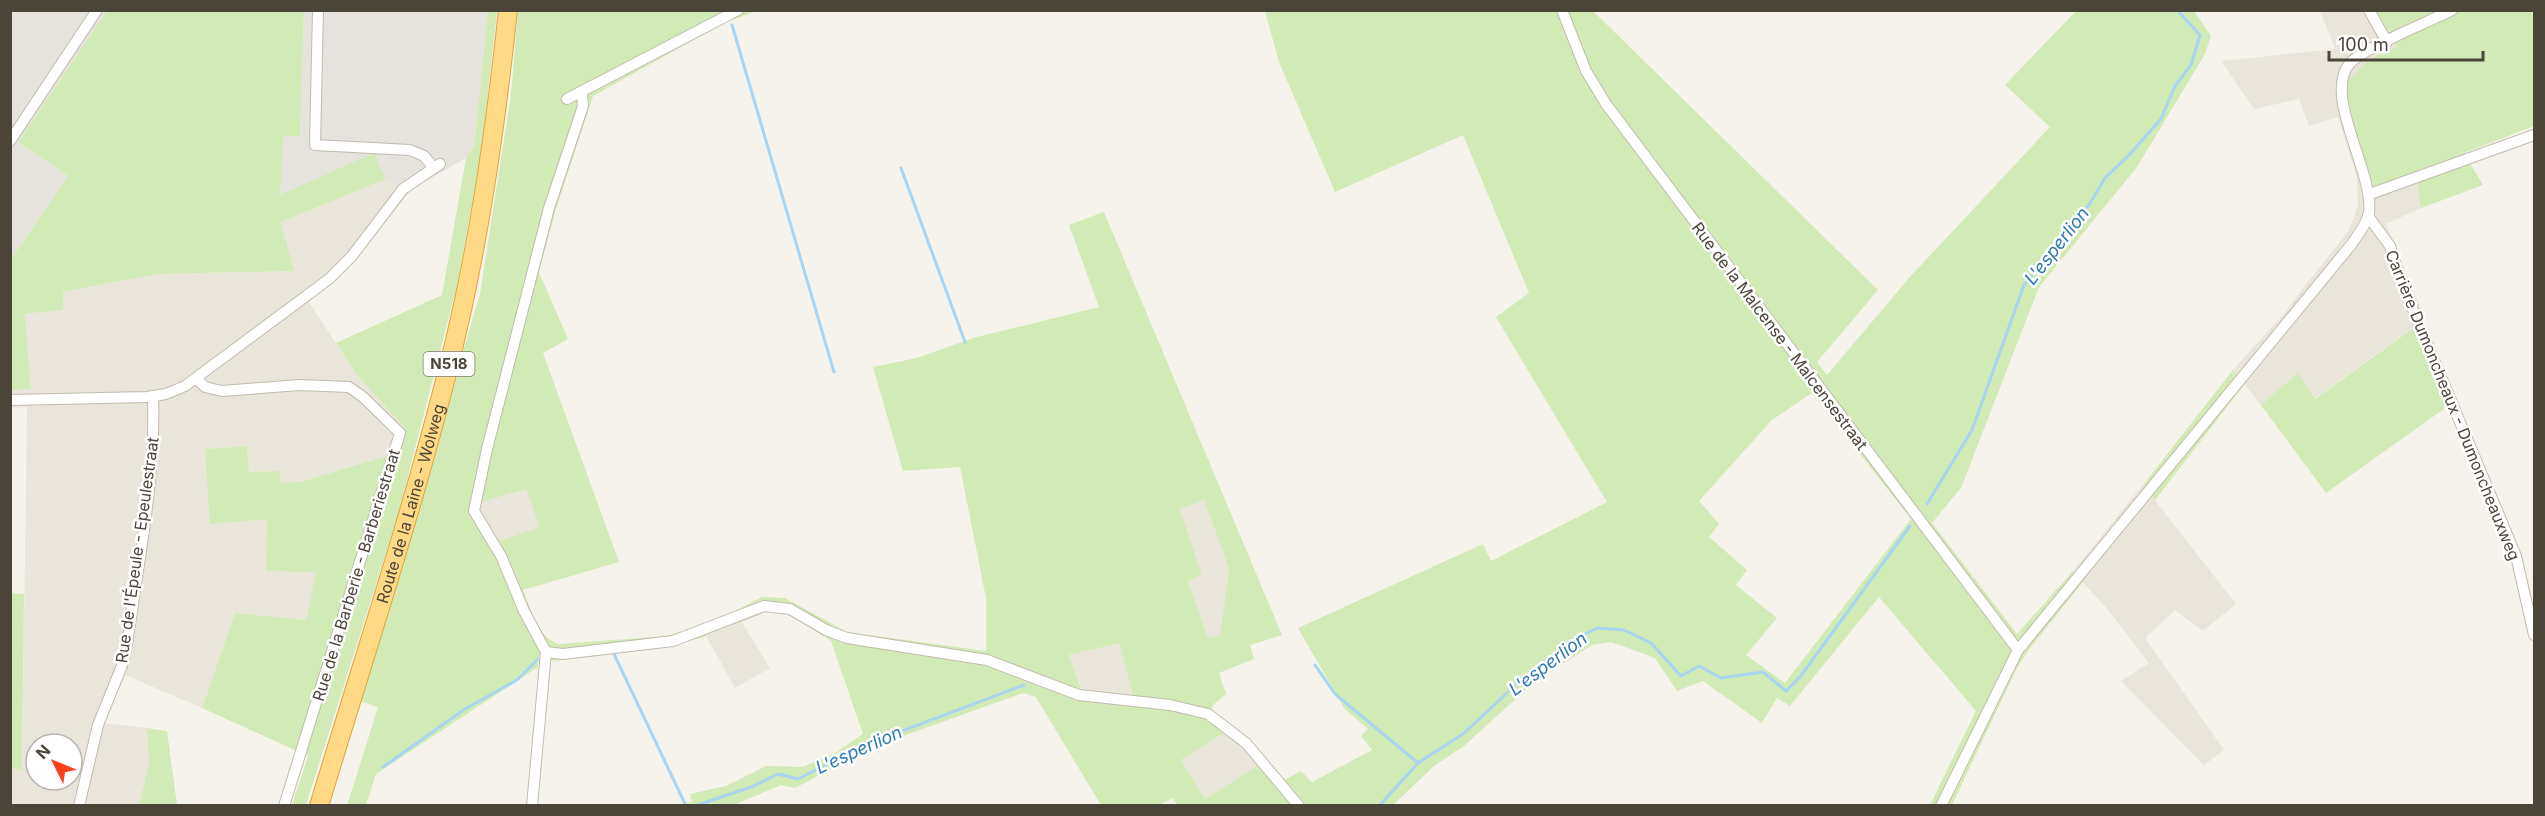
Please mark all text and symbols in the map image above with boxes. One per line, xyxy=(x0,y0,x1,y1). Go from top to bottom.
scale bar xyxy=(2329,24,2484,62)
text: 100 m xyxy=(2338,34,2389,55)
water label: L'esperlion xyxy=(2020,203,2093,288)
street label: Rue de la Malcense - Malcensestraat xyxy=(1688,218,1872,454)
street label: Carrière Dumoncheaux - Dumoncheauxweg xyxy=(2381,247,2525,563)
road number: N518 xyxy=(424,352,474,376)
street label: Route de la Laine - Wolweg xyxy=(372,402,449,606)
street label: Rue de l'Épeule - Epeulestraat xyxy=(111,436,163,664)
street label: Rue de la Barberie - Barberiestraat xyxy=(308,447,404,703)
water label: L'esperlion xyxy=(1505,627,1591,700)
water label: L'esperlion xyxy=(812,721,905,778)
north arrow xyxy=(24,732,84,792)
text: N xyxy=(32,740,55,763)

